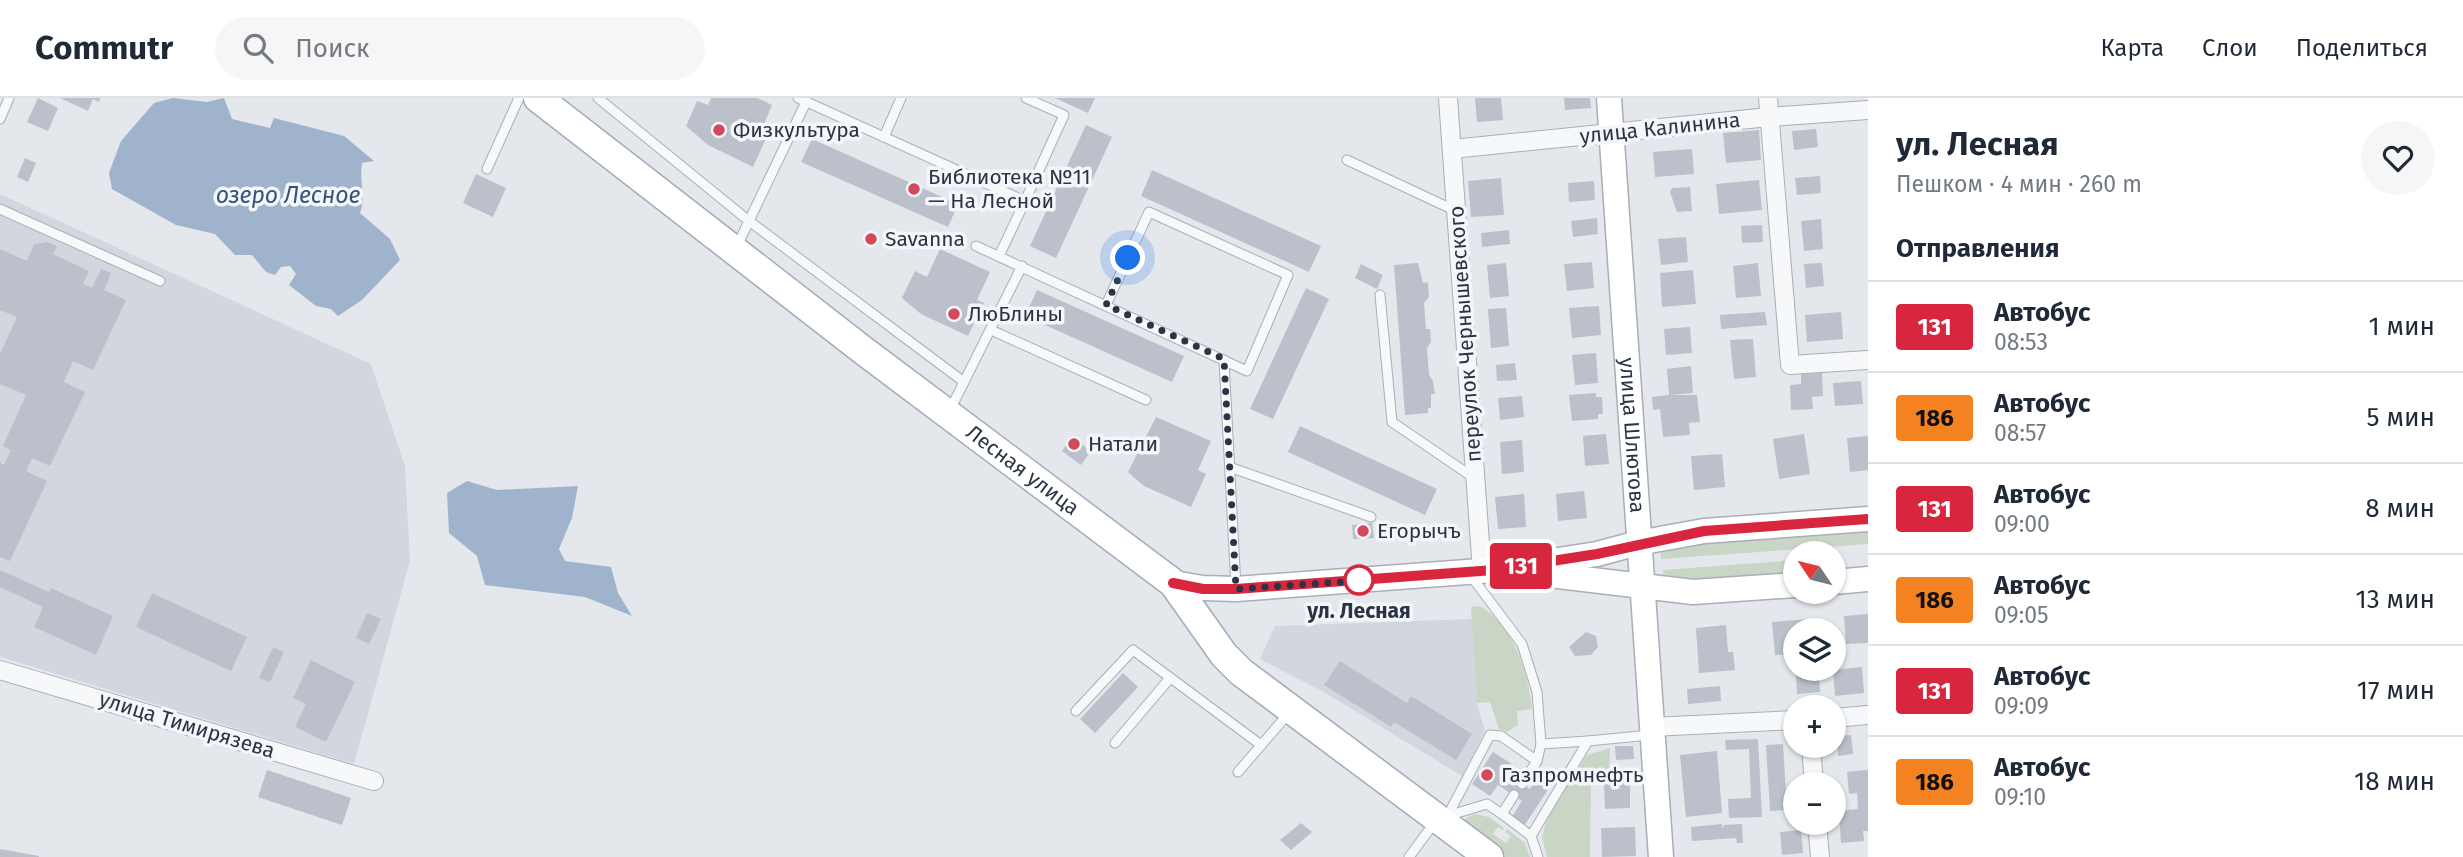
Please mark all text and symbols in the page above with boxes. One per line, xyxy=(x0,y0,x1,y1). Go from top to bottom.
search box xyxy=(215,17,705,80)
text: Commutr xyxy=(35,28,173,68)
icon: search xyxy=(239,29,277,67)
text: Поиск xyxy=(295,33,369,64)
text: Карта xyxy=(2100,34,2164,62)
text: Слои xyxy=(2202,34,2258,62)
text: Поделиться xyxy=(2296,34,2428,62)
street label: улица Калинина xyxy=(1578,107,1742,149)
place label: Физкультура xyxy=(733,117,860,143)
button: heart xyxy=(2361,121,2435,195)
marker: Физкультура xyxy=(711,122,727,138)
text: ул. Лесная xyxy=(1896,124,2059,164)
place label: Библиотека №11 — На Лесной xyxy=(928,164,1091,214)
text: Пешком · 4 мин · 260 m xyxy=(1896,170,2142,198)
water label: озеро Лесное xyxy=(216,181,360,209)
marker: Библиотека №11 — На Лесной xyxy=(906,181,922,197)
street label: переулок Чернышевского xyxy=(1443,205,1487,463)
place label: Savanna xyxy=(885,226,965,252)
marker: Savanna xyxy=(863,231,879,247)
text: Отправления xyxy=(1896,233,2059,264)
your location xyxy=(1110,240,1145,275)
text: Автобус xyxy=(1994,297,2091,328)
place label: ЛюБлины xyxy=(968,301,1063,327)
marker: ЛюБлины xyxy=(946,306,962,322)
text: 1 мин xyxy=(2368,311,2435,342)
text: 131 xyxy=(1917,313,1952,341)
text: 08:53 xyxy=(1994,328,2048,356)
street label: улица Шлютова xyxy=(1614,357,1650,514)
text: Автобус xyxy=(1994,388,2091,419)
text: 5 мин xyxy=(2367,402,2435,433)
text: 186 xyxy=(1915,404,1954,432)
street label: Лесная улица xyxy=(961,419,1084,521)
text: 08:57 xyxy=(1994,419,2046,447)
place label: Натали xyxy=(1088,431,1158,457)
marker: Натали xyxy=(1066,436,1082,452)
text: Автобус xyxy=(1994,479,2091,510)
text: 8 мин xyxy=(2365,493,2435,524)
text: 131 xyxy=(1917,495,1952,523)
text: 09:00 xyxy=(1994,510,2050,538)
place label: Егорычъ xyxy=(1377,518,1461,544)
marker: Егорычъ xyxy=(1355,523,1371,539)
north arrow xyxy=(1783,541,1846,604)
map controls xyxy=(1783,541,1846,835)
line badge: 131 xyxy=(1481,543,1561,589)
text: 131 xyxy=(1504,552,1538,580)
marker: ул. Лесная xyxy=(1344,565,1374,595)
text: Автобус xyxy=(1994,570,2091,601)
text: 13 мин xyxy=(2355,584,2435,615)
text: 186 xyxy=(1915,586,1954,614)
place label: ул. Лесная xyxy=(1306,598,1411,624)
text: 09:05 xyxy=(1994,601,2049,629)
button: layers xyxy=(1783,618,1846,681)
text: Автобус xyxy=(1994,661,2091,692)
text: 17 мин xyxy=(2357,675,2435,706)
text: 131 xyxy=(1917,677,1952,705)
street label: улица Тимирязева xyxy=(96,686,278,764)
text: 09:09 xyxy=(1994,692,2049,720)
button: + xyxy=(1783,695,1846,758)
text: Автобус xyxy=(1994,752,2091,783)
place label: Газпромнефть xyxy=(1501,762,1644,788)
text: 18 мин xyxy=(2354,766,2435,797)
marker: Газпромнефть xyxy=(1479,767,1495,783)
text: 186 xyxy=(1915,768,1954,796)
button: − xyxy=(1783,772,1846,835)
text: 09:10 xyxy=(1994,783,2046,811)

